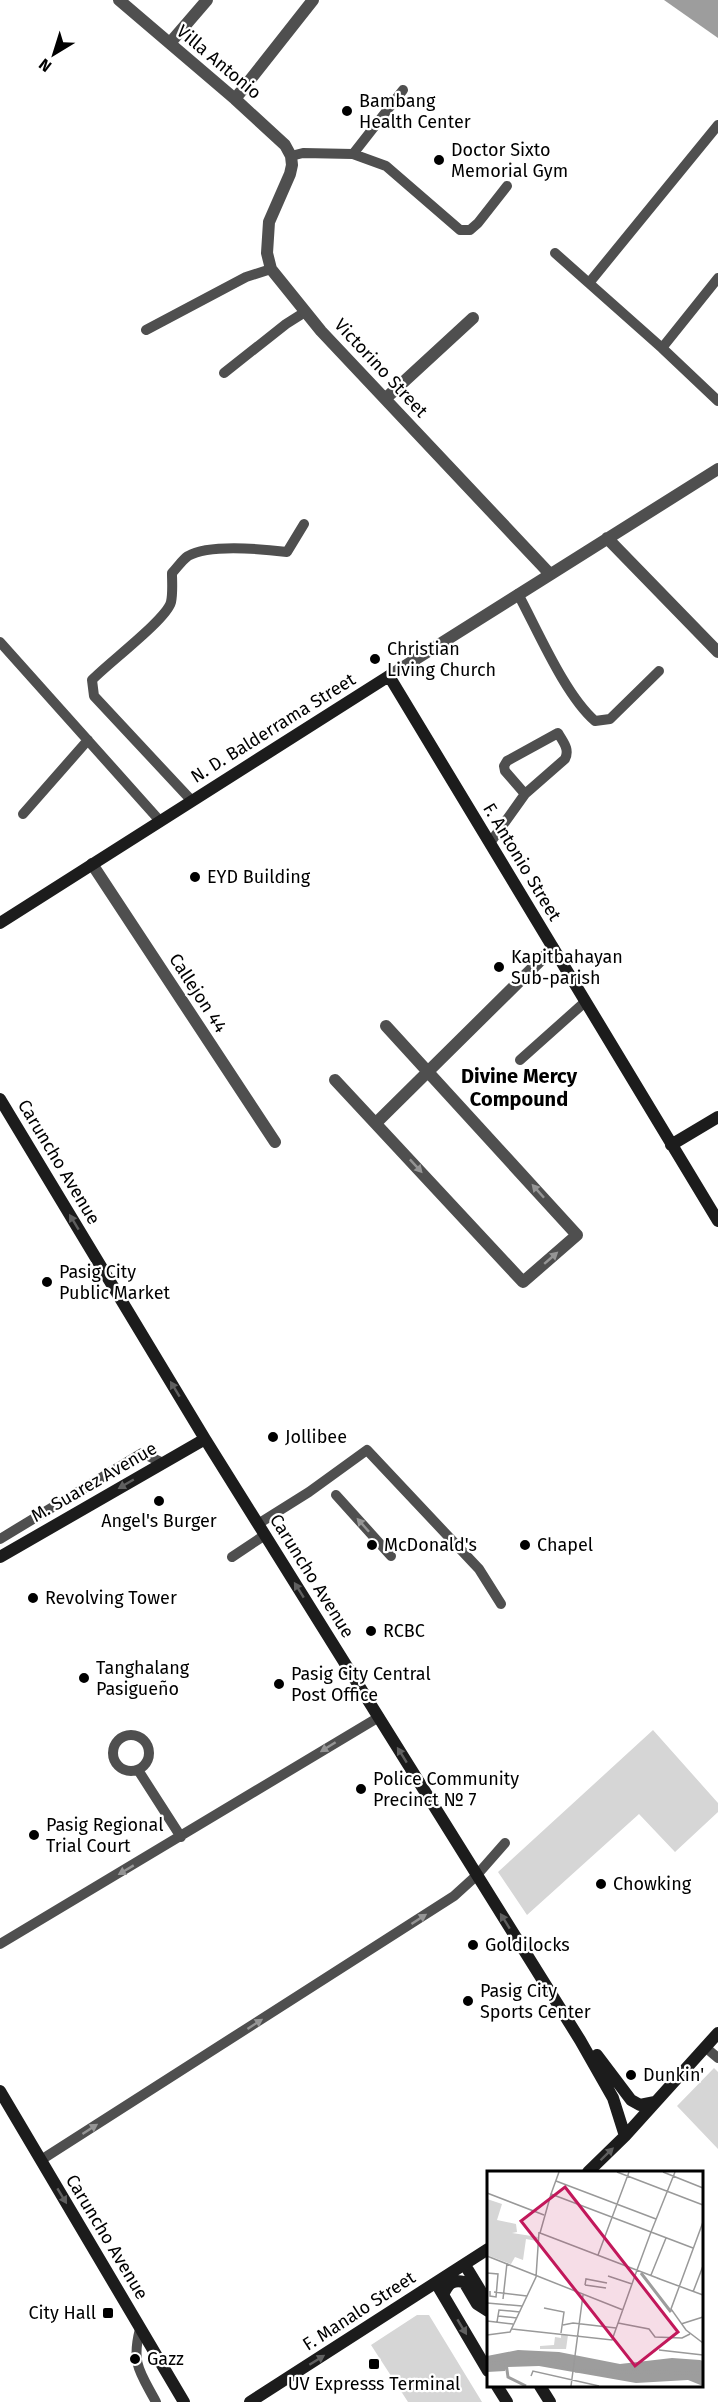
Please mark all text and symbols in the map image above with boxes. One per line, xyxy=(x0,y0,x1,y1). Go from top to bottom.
street label: Villa Antonio xyxy=(172,20,266,104)
north arrow xyxy=(24,24,84,84)
text: N xyxy=(35,55,55,76)
place label: Bambang Health Center xyxy=(359,90,471,133)
marker: Bambang Health Center xyxy=(340,104,354,118)
place label: Doctor Sixto Memorial Gym xyxy=(451,139,568,182)
marker: Doctor Sixto Memorial Gym xyxy=(432,153,446,167)
street label: Victorino Street xyxy=(330,314,433,422)
place label: Christian Living Church xyxy=(387,638,496,681)
marker: Christian Living Church xyxy=(368,652,382,666)
street label: N. D. Balderrama Street xyxy=(187,668,360,788)
street label: F. Antonio Street xyxy=(478,799,566,925)
place label: EYD Building xyxy=(207,866,311,888)
marker: EYD Building xyxy=(188,870,202,884)
place label: Kapitbahayan Sub-parish xyxy=(511,946,623,989)
street label: Callejon 44 xyxy=(164,949,232,1037)
marker: Kapitbahayan Sub-parish xyxy=(492,960,506,974)
district label: Divine Mercy Compound xyxy=(461,1064,578,1111)
street label: Caruncho Avenue xyxy=(13,1096,105,1228)
one-way arrow xyxy=(408,1159,422,1173)
one-way arrow xyxy=(531,1184,545,1199)
one-way arrow xyxy=(69,1214,80,1230)
one-way arrow xyxy=(543,1252,558,1265)
place label: Pasig City Public Market xyxy=(59,1261,170,1304)
marker: Pasig City Public Market xyxy=(40,1275,54,1289)
one-way arrow xyxy=(169,1381,180,1397)
place label: Jollibee xyxy=(285,1426,347,1448)
marker: Jollibee xyxy=(266,1430,280,1444)
street label: M. Suarez Avenue xyxy=(27,1437,161,1527)
one-way arrow xyxy=(117,1479,134,1489)
marker: Angel's Burger xyxy=(152,1494,166,1508)
place label: Angel's Burger xyxy=(101,1510,217,1532)
street label: Caruncho Avenue xyxy=(265,1510,359,1642)
one-way arrow xyxy=(356,1518,370,1533)
place label: McDonald's xyxy=(384,1534,477,1556)
place label: Chapel xyxy=(537,1534,593,1556)
marker: McDonald's xyxy=(365,1538,379,1552)
marker: Chapel xyxy=(518,1538,532,1552)
one-way arrow xyxy=(293,1582,304,1598)
place label: Revolving Tower xyxy=(45,1587,177,1609)
marker: Revolving Tower xyxy=(26,1591,40,1605)
place label: RCBC xyxy=(383,1620,425,1642)
marker: RCBC xyxy=(364,1624,378,1638)
place label: Tanghalang Pasigueño xyxy=(96,1657,190,1700)
place label: Pasig City Central Post Office xyxy=(291,1663,431,1706)
marker: Tanghalang Pasigueño xyxy=(77,1671,91,1685)
marker: Pasig City Central Post Office xyxy=(272,1677,286,1691)
one-way arrow xyxy=(320,1742,336,1753)
one-way arrow xyxy=(397,1747,408,1763)
place label: Police Community Precinct № 7 xyxy=(373,1768,519,1811)
marker: Police Community Precinct № 7 xyxy=(354,1782,368,1796)
place label: Pasig Regional Trial Court xyxy=(46,1814,164,1857)
marker: Pasig Regional Trial Court xyxy=(27,1828,41,1842)
one-way arrow xyxy=(118,1864,134,1875)
place label: Chowking xyxy=(613,1873,692,1895)
marker: Chowking xyxy=(594,1877,608,1891)
one-way arrow xyxy=(411,1913,427,1924)
one-way arrow xyxy=(500,1913,511,1929)
place label: Goldilocks xyxy=(485,1934,570,1956)
marker: Goldilocks xyxy=(466,1938,480,1952)
place label: Pasig City Sports Center xyxy=(480,1980,591,2023)
marker: Pasig City Sports Center xyxy=(461,1994,475,2008)
one-way arrow xyxy=(246,2018,263,2029)
place label: Dunkin' xyxy=(643,2064,704,2086)
marker: Dunkin' xyxy=(624,2068,638,2082)
one-way arrow xyxy=(82,2123,99,2134)
one-way arrow xyxy=(599,2147,614,2161)
street label: Caruncho Avenue xyxy=(61,2171,153,2303)
inset map xyxy=(487,2171,703,2387)
one-way arrow xyxy=(56,2188,67,2204)
street label: F. Manalo Street xyxy=(299,2266,420,2356)
place label: City Hall xyxy=(28,2302,96,2324)
marker: City Hall xyxy=(101,2306,115,2320)
one-way arrow xyxy=(457,2319,468,2335)
place label: Gazz xyxy=(147,2348,184,2370)
marker: Gazz xyxy=(128,2352,142,2366)
one-way arrow xyxy=(309,2354,325,2365)
marker: UV Expresss Terminal xyxy=(367,2357,381,2371)
place label: UV Expresss Terminal xyxy=(288,2373,460,2395)

